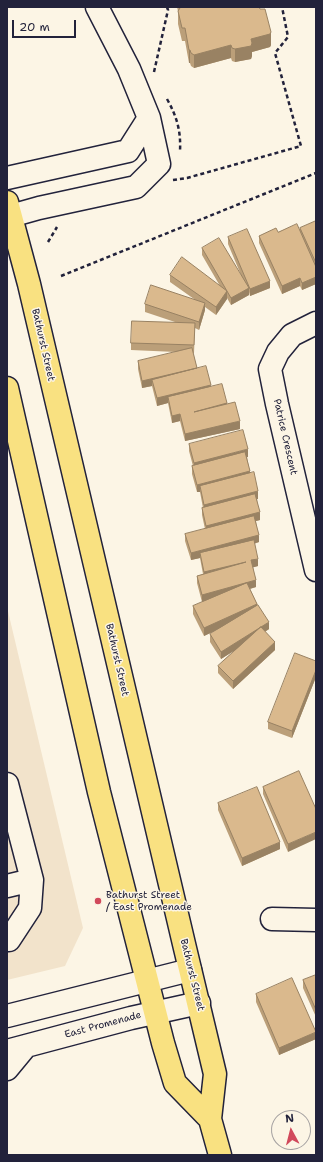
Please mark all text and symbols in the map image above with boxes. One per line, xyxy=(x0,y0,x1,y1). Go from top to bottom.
scale bar xyxy=(14,12,78,38)
text: 20 m xyxy=(19,19,50,35)
street label: Bathurst Street xyxy=(29,308,57,382)
street label: Patrice Crescent xyxy=(270,398,300,476)
street label: Bathurst Street xyxy=(103,623,131,697)
place label: Bathurst Street / East Promenade xyxy=(106,889,192,912)
marker: Bathurst Street / East Promenade xyxy=(93,896,103,906)
street label: Bathurst Street xyxy=(177,938,207,1012)
street label: East Promenade xyxy=(63,1009,143,1041)
north arrow xyxy=(271,1110,311,1150)
text: N xyxy=(284,1111,295,1127)

